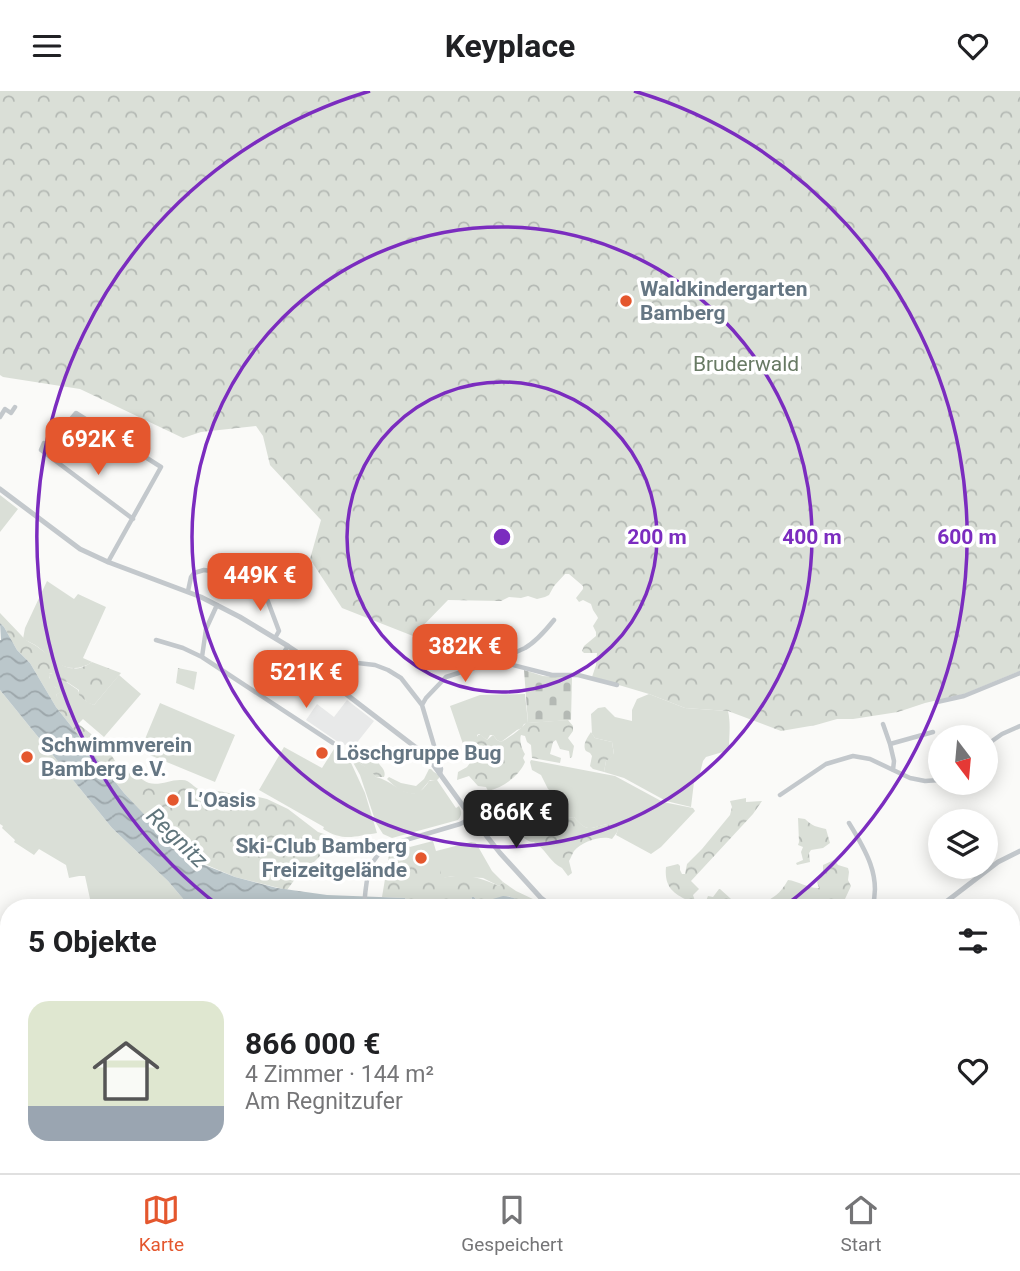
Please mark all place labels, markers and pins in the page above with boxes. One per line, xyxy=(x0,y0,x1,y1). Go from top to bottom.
place label: Waldkindergarten Bamberg xyxy=(640,277,808,325)
marker: Waldkindergarten Bamberg xyxy=(618,293,634,309)
pin: 692K € xyxy=(41,417,155,477)
centre of rings xyxy=(490,525,514,549)
pin: 449K € xyxy=(203,553,317,613)
pin: 382K € xyxy=(408,625,522,684)
pin: 521K € xyxy=(249,651,363,710)
place label: Schwimmverein Bamberg e.V. xyxy=(41,733,192,781)
place label: Löschgruppe Bug xyxy=(336,741,502,765)
marker: Löschgruppe Bug xyxy=(314,745,330,761)
marker: Schwimmverein Bamberg e.V. xyxy=(19,749,35,765)
place label: L’Oasis xyxy=(187,788,256,812)
pin: 866K € xyxy=(459,791,573,850)
marker: L’Oasis xyxy=(165,792,181,808)
place label: Ski-Club Bamberg Freizeitgelände xyxy=(235,834,407,882)
marker: Ski-Club Bamberg Freizeitgelände xyxy=(413,850,429,866)

